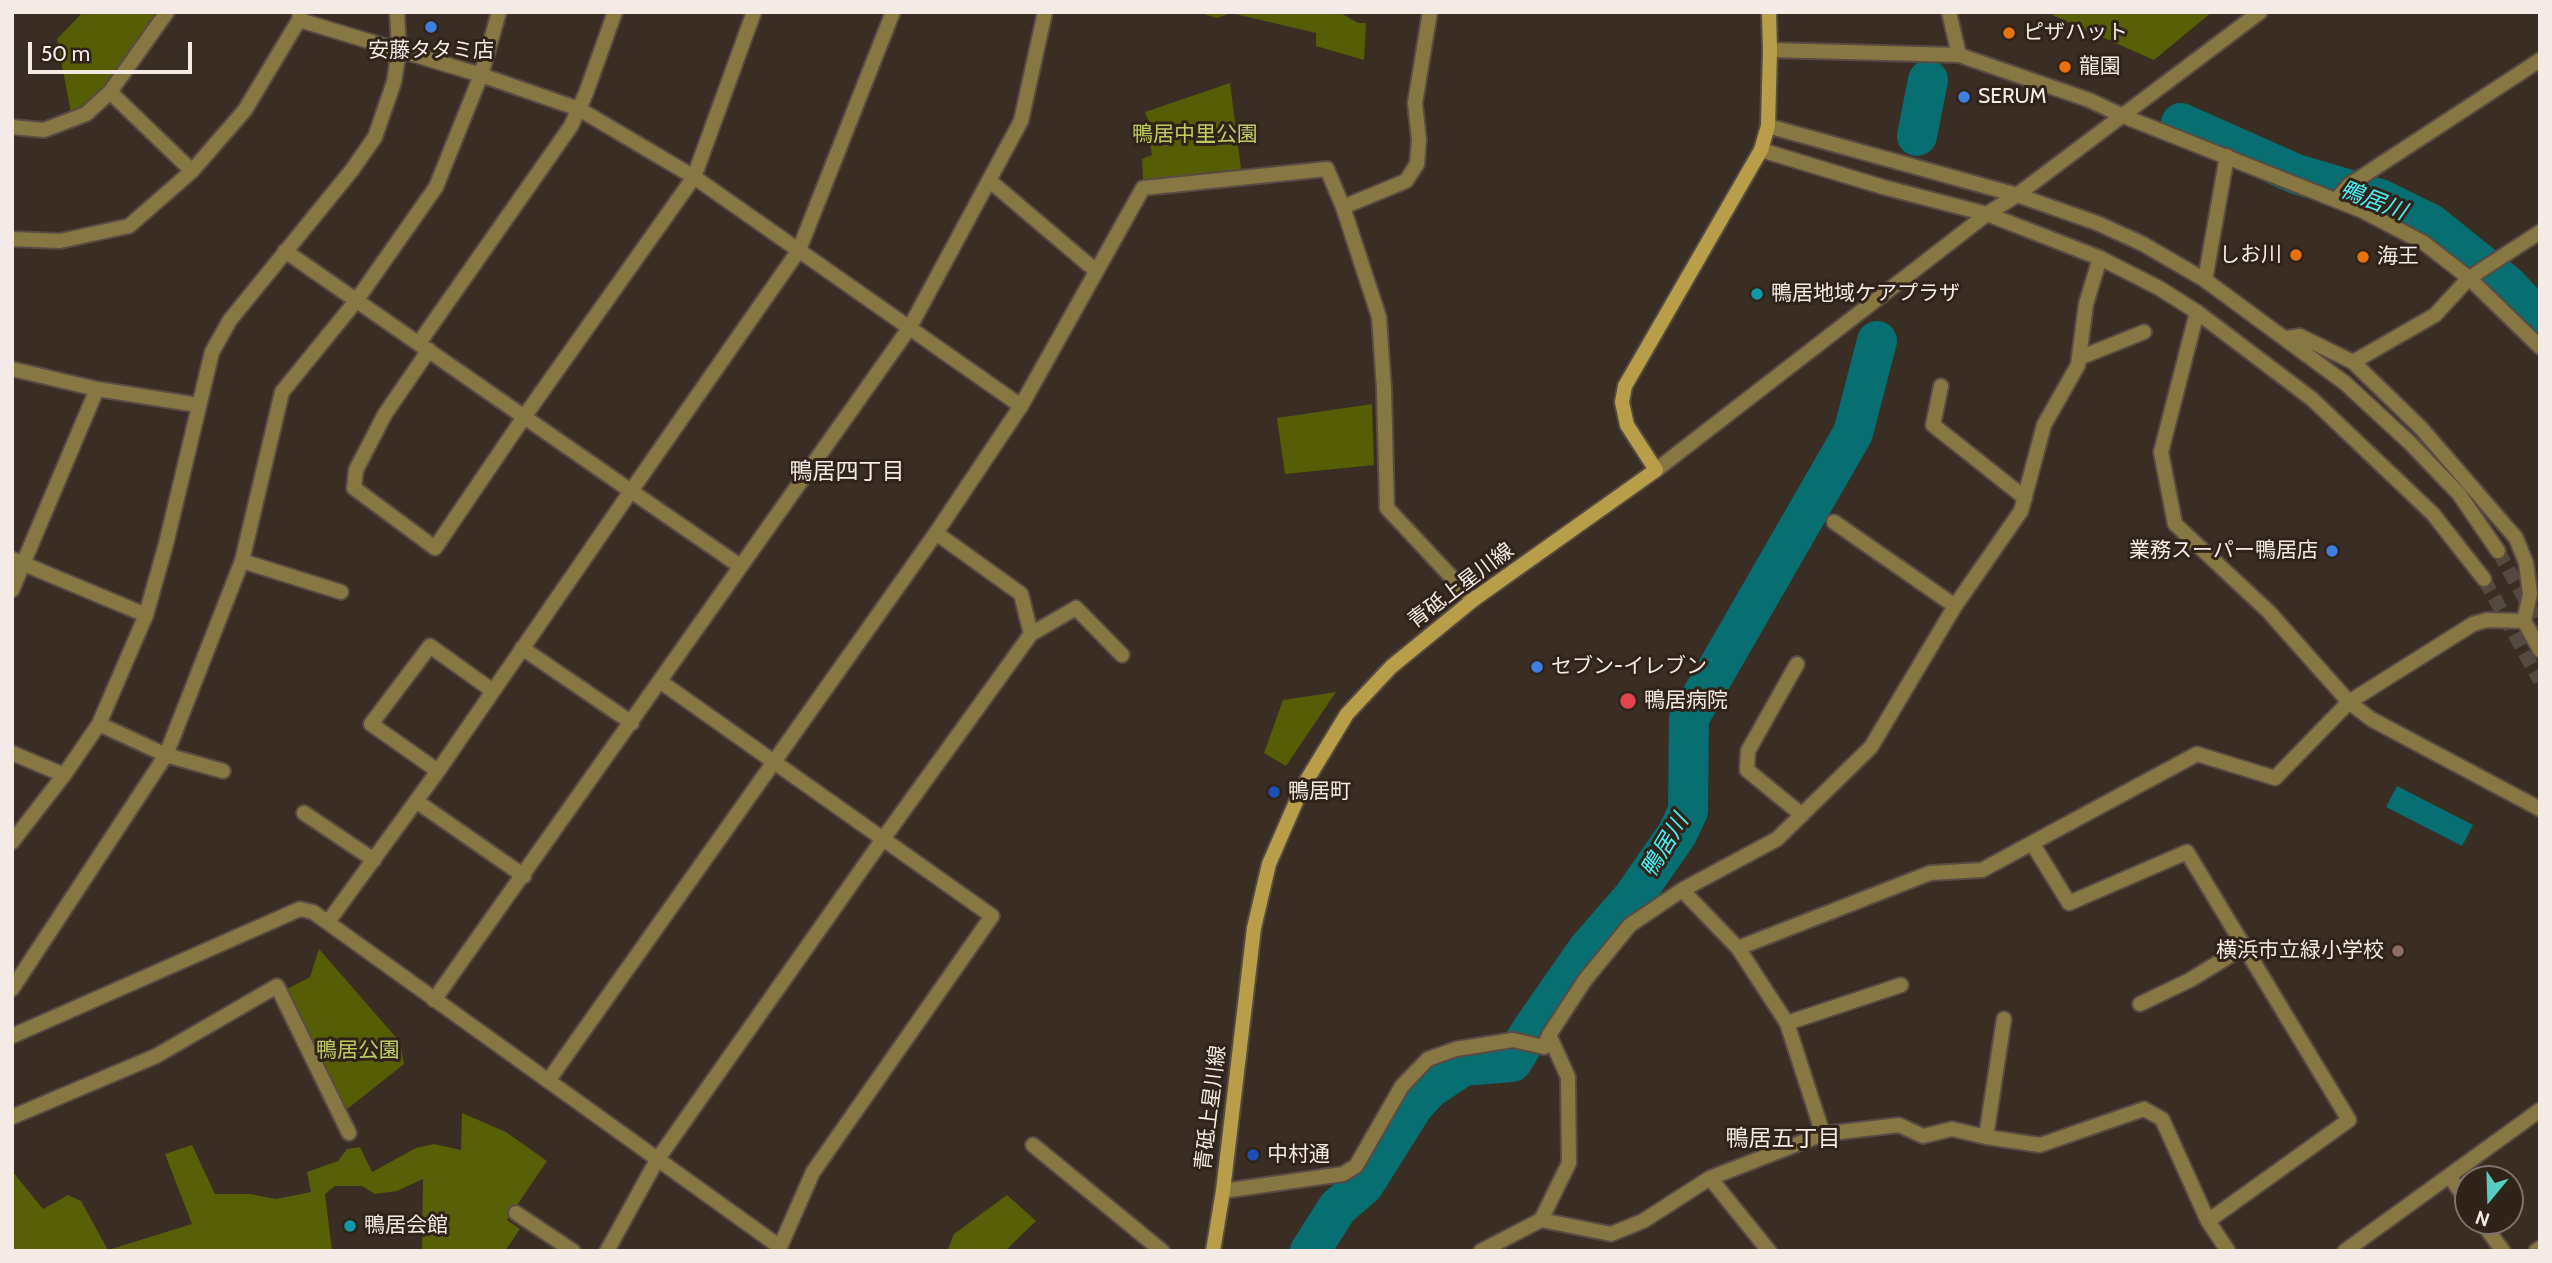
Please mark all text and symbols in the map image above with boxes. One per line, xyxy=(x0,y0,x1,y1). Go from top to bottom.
marker: 安藤タタミ店 xyxy=(423,19,439,35)
place label: ピザハット xyxy=(2023,20,2128,46)
marker: ピザハット xyxy=(2001,25,2017,41)
scale bar xyxy=(32,28,196,72)
place label: 安藤タタミ店 xyxy=(368,38,494,64)
text: 50 m xyxy=(41,41,90,66)
place label: 龍園 xyxy=(2079,54,2121,80)
marker: 龍園 xyxy=(2057,59,2073,75)
place label: SERUM xyxy=(1978,84,2047,110)
marker: SERUM xyxy=(1956,89,1972,105)
park label: 鴨居中里公園 xyxy=(1132,122,1258,148)
water label: 鴨居川 xyxy=(2336,176,2410,226)
place label: しお川 xyxy=(2219,242,2282,268)
place label: 海王 xyxy=(2377,244,2419,270)
marker: しお川 xyxy=(2288,247,2304,263)
marker: 海王 xyxy=(2355,249,2371,265)
place label: 鴨居地域ケアプラザ xyxy=(1771,281,1960,307)
marker: 鴨居地域ケアプラザ xyxy=(1749,286,1765,302)
district label: 鴨居四丁目 xyxy=(790,458,904,486)
street label: 青砥上星川線 xyxy=(1403,538,1519,634)
place label: 業務スーパー鴨居店 xyxy=(2129,538,2318,564)
marker: 業務スーパー鴨居店 xyxy=(2324,543,2340,559)
place label: セブン-イレブン xyxy=(1551,654,1707,680)
marker: セブン-イレブン xyxy=(1529,659,1545,675)
place label: 鴨居病院 xyxy=(1644,688,1728,714)
marker: 鴨居病院 xyxy=(1618,691,1638,711)
place label: 鴨居町 xyxy=(1288,779,1351,805)
marker: 鴨居町 xyxy=(1266,784,1282,800)
water label: 鴨居川 xyxy=(1635,809,1695,883)
place label: 横浜市立緑小学校 xyxy=(2216,938,2384,964)
marker: 横浜市立緑小学校 xyxy=(2390,943,2406,959)
park label: 鴨居公園 xyxy=(316,1038,400,1064)
street label: 青砥上星川線 xyxy=(1191,1044,1231,1172)
district label: 鴨居五丁目 xyxy=(1726,1125,1840,1153)
place label: 中村通 xyxy=(1267,1142,1330,1168)
marker: 中村通 xyxy=(1245,1147,1261,1163)
north arrow xyxy=(2454,1165,2524,1235)
text: N xyxy=(2473,1205,2493,1231)
place label: 鴨居会館 xyxy=(364,1213,448,1239)
marker: 鴨居会館 xyxy=(342,1218,358,1234)

